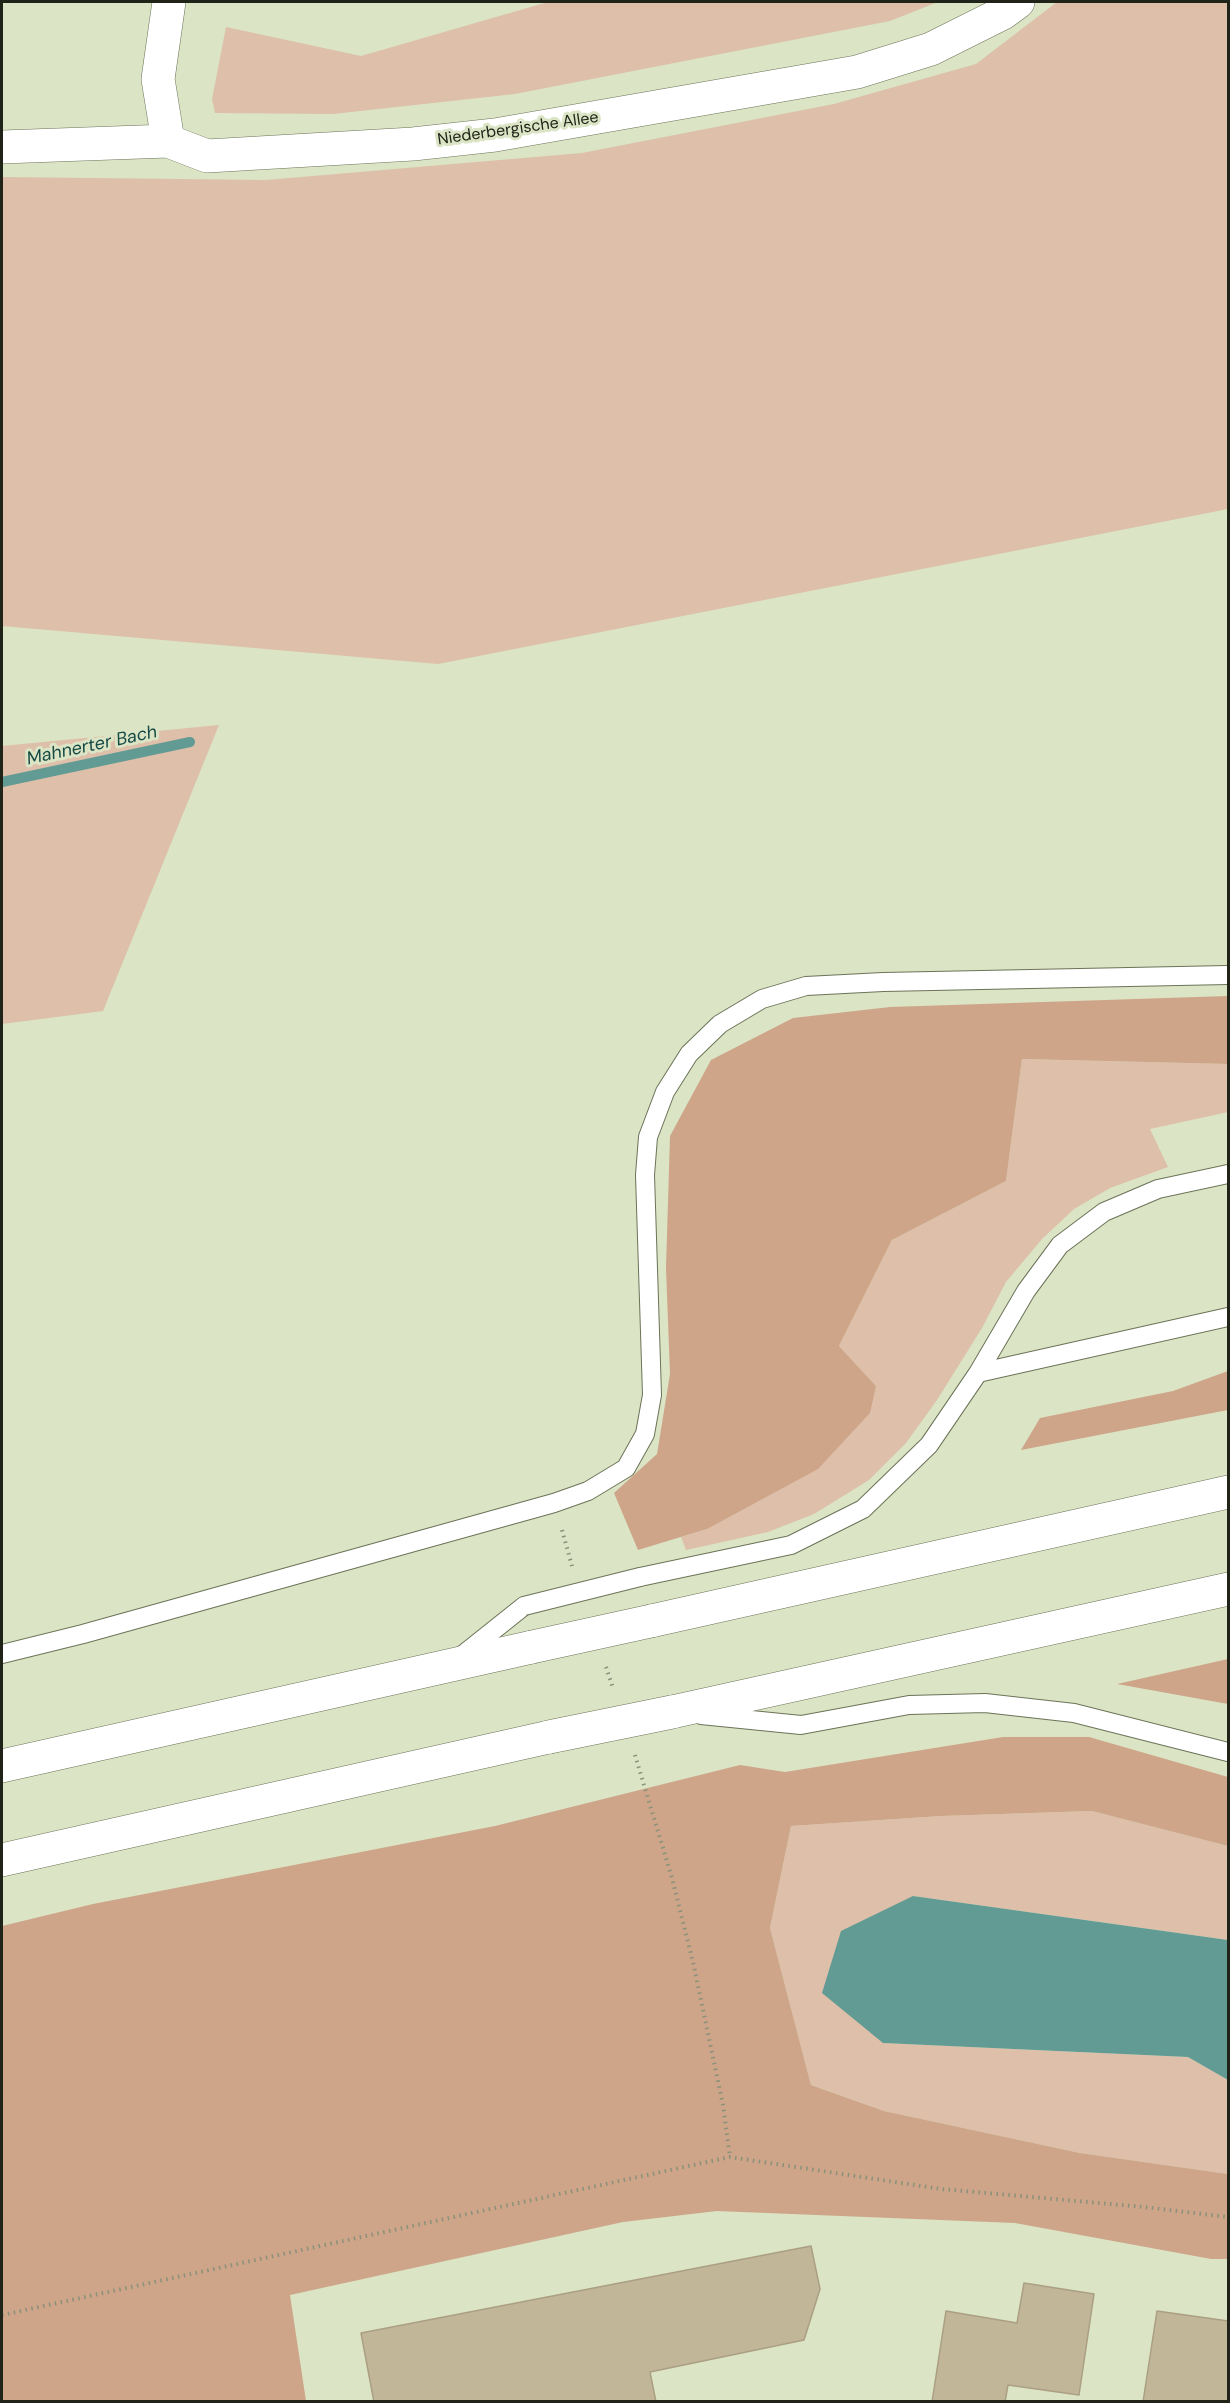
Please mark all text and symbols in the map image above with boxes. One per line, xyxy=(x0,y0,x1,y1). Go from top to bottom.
street label: Niederbergische Allee xyxy=(436,108,600,150)
water label: Mahnerter Bach xyxy=(25,722,159,770)

